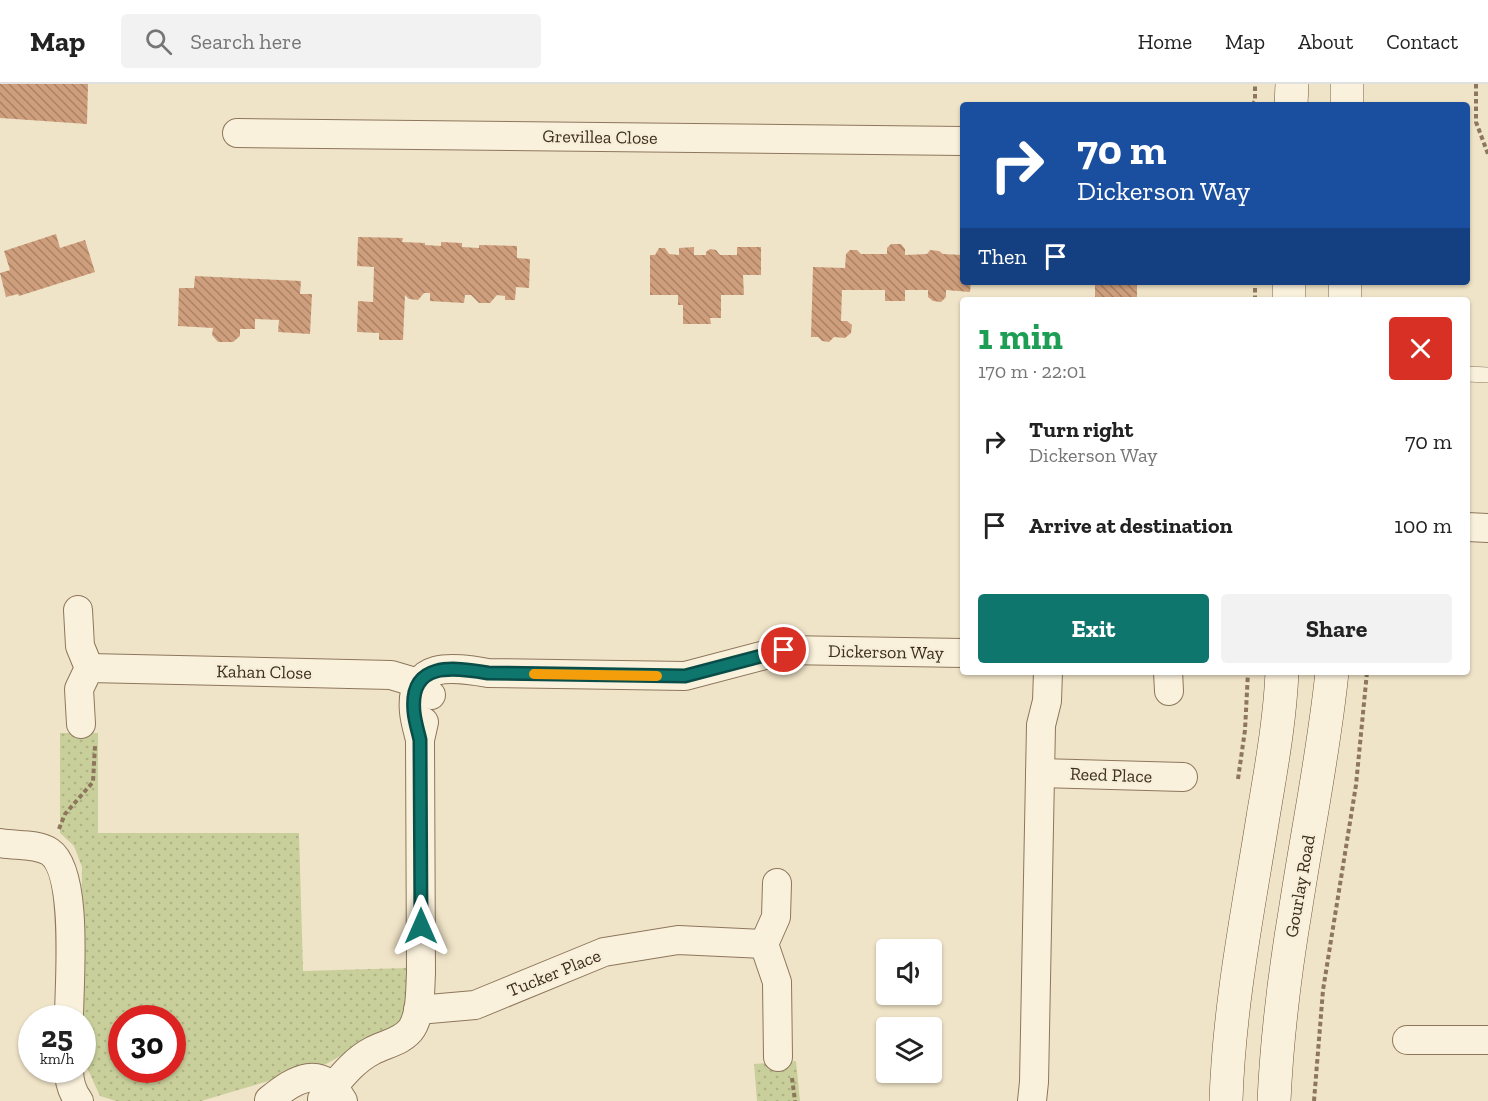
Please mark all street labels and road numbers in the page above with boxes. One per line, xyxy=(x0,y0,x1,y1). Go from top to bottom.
street label: Grevillea Close xyxy=(542,125,658,149)
street label: Dickerson Way xyxy=(828,640,945,664)
street label: Kahan Close xyxy=(216,660,312,684)
street label: Reed Place xyxy=(1069,763,1153,787)
street label: Gourlay Road xyxy=(1280,833,1320,939)
street label: Tucker Place xyxy=(504,944,604,1002)

